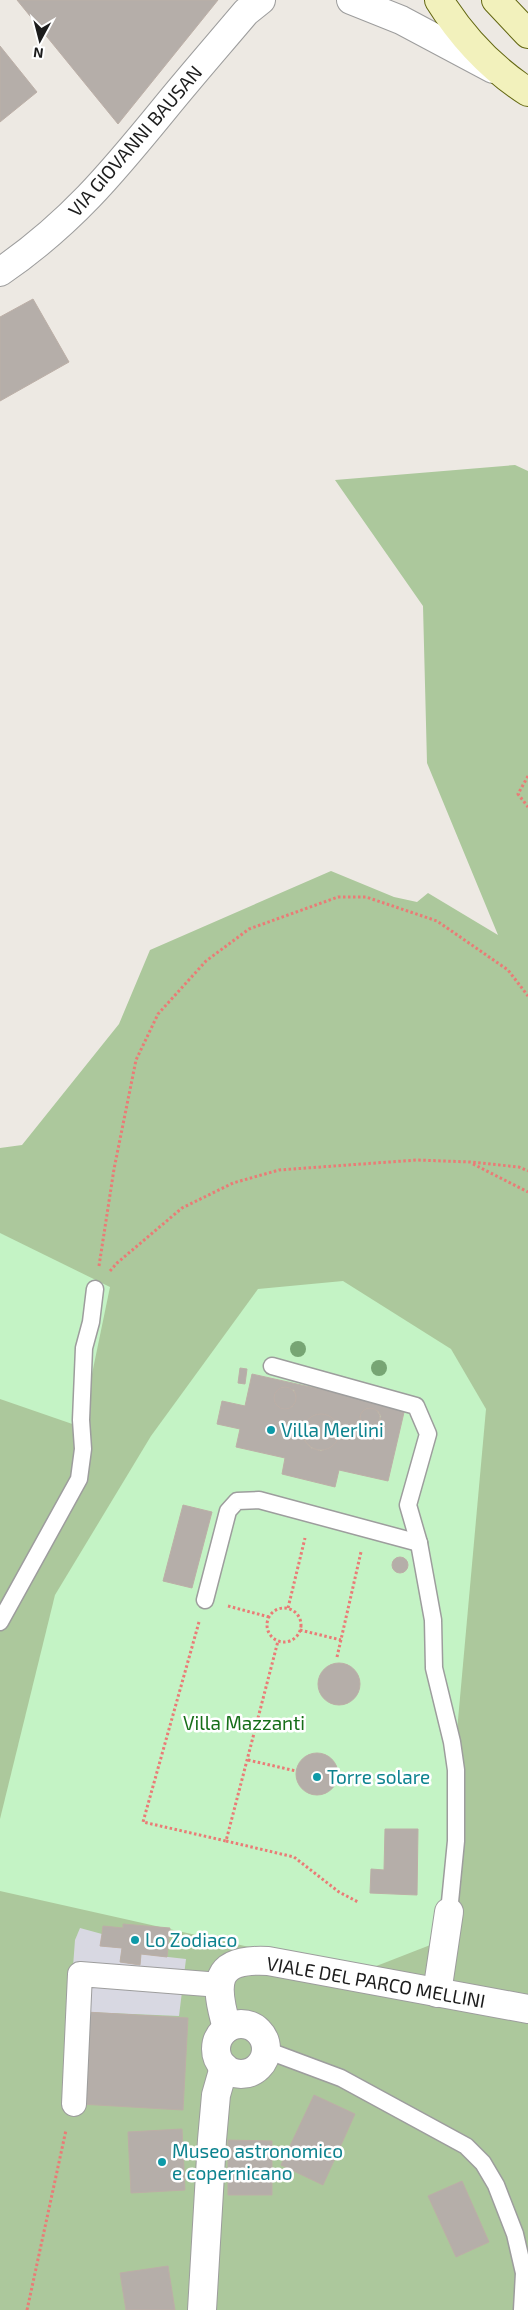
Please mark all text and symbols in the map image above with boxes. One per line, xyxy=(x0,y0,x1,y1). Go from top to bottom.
north arrow xyxy=(15,15,65,65)
text: N xyxy=(32,44,44,62)
street label: VIA GIOVANNI BAUSAN xyxy=(63,61,206,221)
place label: Villa Merlini xyxy=(281,1418,384,1441)
marker: Villa Merlini xyxy=(265,1424,277,1436)
park label: Villa Mazzanti xyxy=(183,1711,305,1734)
place label: Torre solare xyxy=(327,1765,430,1788)
marker: Torre solare xyxy=(311,1771,323,1783)
place label: Lo Zodiaco xyxy=(145,1928,237,1951)
marker: Lo Zodiaco xyxy=(129,1934,141,1946)
street label: VIALE DEL PARCO MELLINI xyxy=(265,1951,487,2012)
place label: Museo astronomico e copernicano xyxy=(172,2139,343,2184)
marker: Museo astronomico e copernicano xyxy=(156,2156,168,2168)

